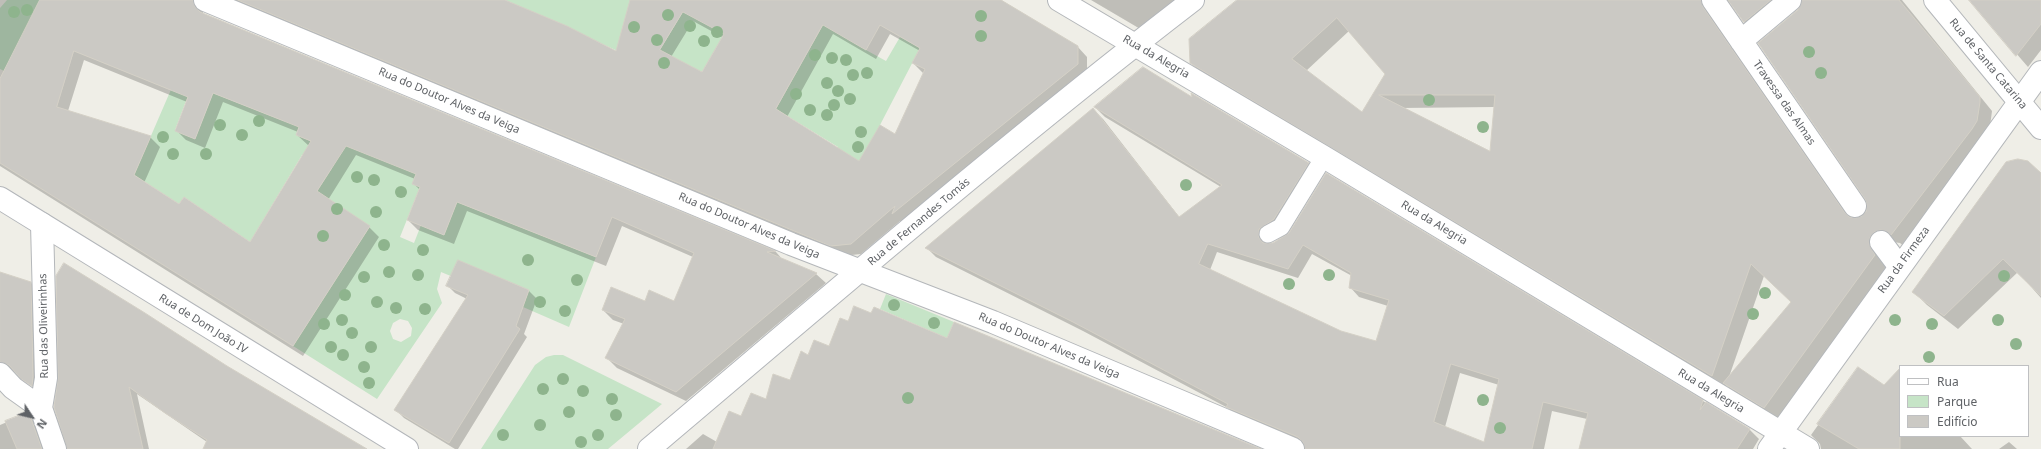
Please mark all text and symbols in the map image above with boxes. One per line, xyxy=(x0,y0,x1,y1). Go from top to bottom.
street label: Rua de Santa Catarina xyxy=(1946,16,2030,112)
street label: Rua da Alegria xyxy=(1120,33,1192,81)
street label: Travessa das Almas xyxy=(1750,58,1818,148)
street label: Rua do Doutor Alves da Veiga xyxy=(376,65,522,137)
street label: Rua de Fernandes Tomás xyxy=(865,175,973,269)
street label: Rua do Doutor Alves da Veiga xyxy=(676,190,822,262)
street label: Rua da Alegria xyxy=(1399,198,1469,248)
street label: Rua da Firmeza xyxy=(1875,224,1933,296)
street label: Rua das Oliveirinhas xyxy=(36,273,52,379)
street label: Rua de Dom João IV xyxy=(156,291,250,357)
street label: Rua do Doutor Alves da Veiga xyxy=(976,310,1122,382)
legend xyxy=(1899,365,2029,437)
street label: Rua da Alegria xyxy=(1676,366,1746,416)
text: Rua xyxy=(1937,373,1959,390)
text: Parque xyxy=(1937,393,1977,410)
north arrow xyxy=(12,397,52,437)
text: Edifício xyxy=(1937,413,1978,430)
text: N xyxy=(34,416,51,432)

